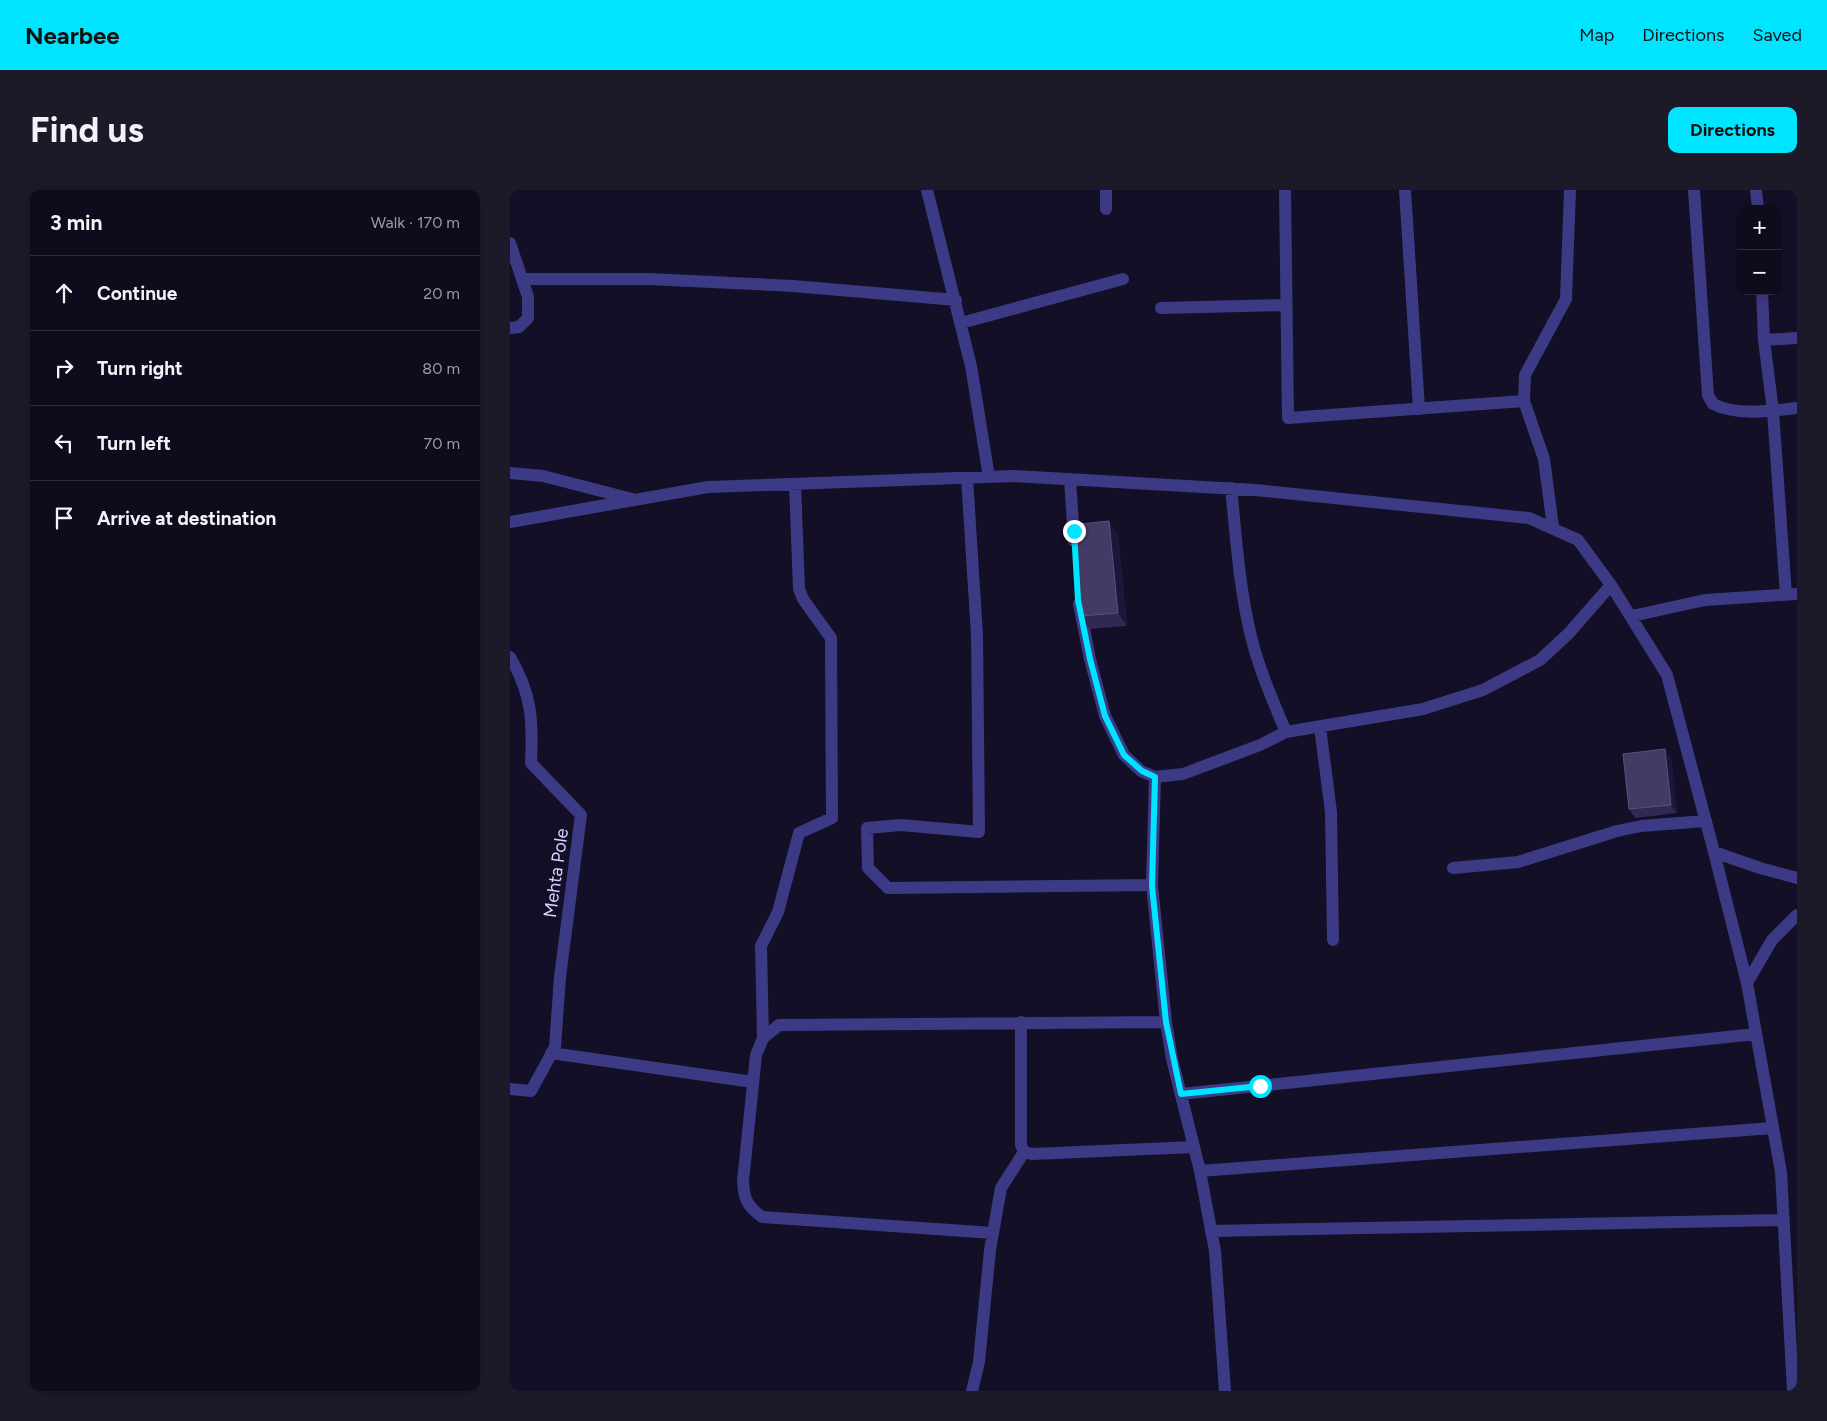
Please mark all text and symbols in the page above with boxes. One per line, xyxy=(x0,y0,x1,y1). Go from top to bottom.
text: Nearbee xyxy=(25,21,120,50)
text: Map xyxy=(1579,24,1614,46)
text: Directions xyxy=(1642,24,1724,46)
text: Saved xyxy=(1752,24,1802,46)
button: Directions xyxy=(1668,107,1797,153)
text: Find us xyxy=(30,109,144,151)
map controls xyxy=(1737,205,1782,295)
button: + xyxy=(1737,205,1782,250)
text: 3 min xyxy=(50,210,102,235)
text: Walk · 170 m xyxy=(371,213,460,232)
button: − xyxy=(1737,250,1782,295)
icon: ahead xyxy=(50,279,78,307)
text: Continue xyxy=(97,282,177,305)
text: 20 m xyxy=(423,284,460,303)
icon: right xyxy=(50,354,78,382)
text: Turn right xyxy=(97,357,183,380)
text: 80 m xyxy=(422,359,460,378)
icon: left xyxy=(50,429,78,457)
text: Turn left xyxy=(97,432,171,455)
text: 70 m xyxy=(424,434,460,453)
icon: arrive xyxy=(50,504,78,532)
text: Arrive at destination xyxy=(97,507,276,530)
route end xyxy=(1063,520,1086,543)
street label: Mehta Pole xyxy=(539,827,573,919)
route start xyxy=(1249,1075,1272,1098)

